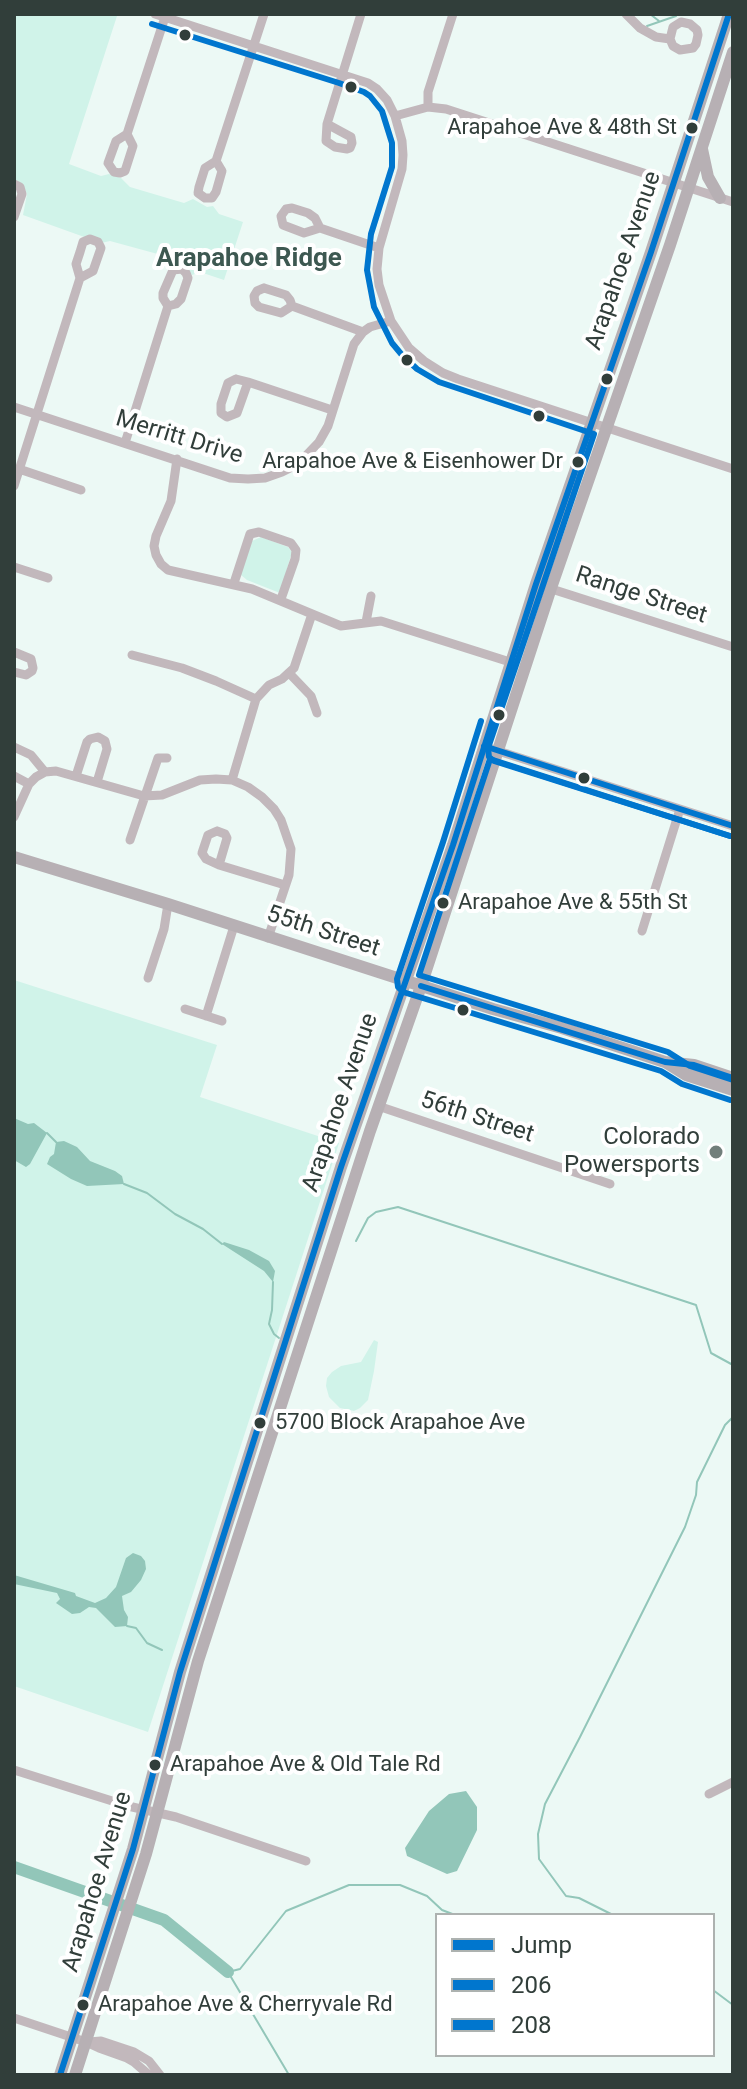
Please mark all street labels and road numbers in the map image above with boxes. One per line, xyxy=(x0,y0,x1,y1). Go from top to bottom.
street label: Arapahoe Avenue xyxy=(580,168,668,354)
street label: Merritt Drive xyxy=(112,405,246,471)
street label: Range Street xyxy=(572,561,710,631)
street label: 55th Street xyxy=(263,900,383,964)
street label: Arapahoe Avenue xyxy=(297,1010,385,1196)
street label: 56th Street xyxy=(417,1086,537,1150)
street label: Arapahoe Avenue xyxy=(57,1788,139,1976)

